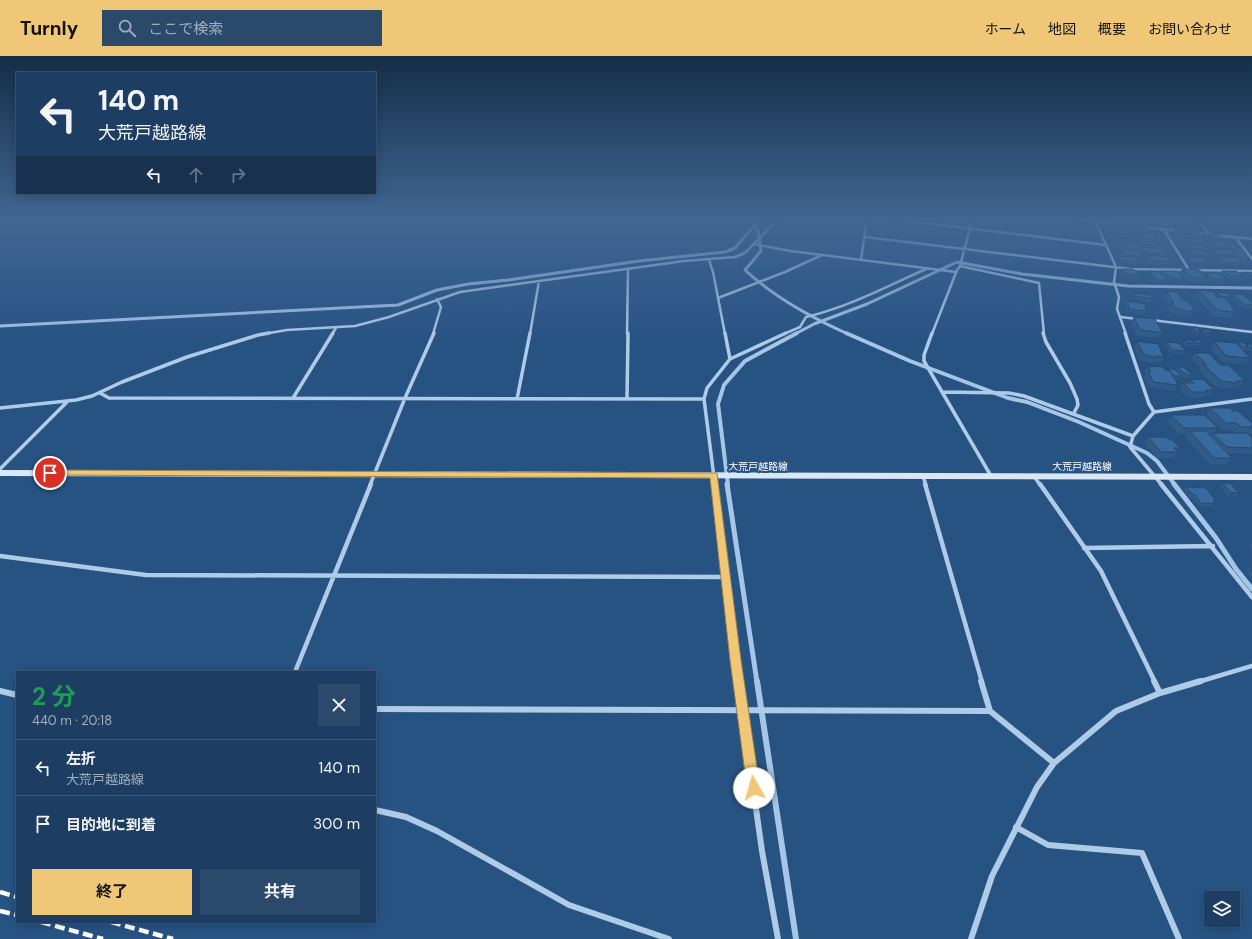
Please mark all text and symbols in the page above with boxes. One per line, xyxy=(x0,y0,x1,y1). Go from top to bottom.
search box xyxy=(102,10,382,46)
text: Turnly xyxy=(20,16,78,41)
icon: search xyxy=(116,17,138,39)
text: ここで検索 xyxy=(148,19,223,39)
text: ホーム xyxy=(984,20,1026,38)
text: 地図 xyxy=(1048,20,1076,38)
text: 概要 xyxy=(1098,20,1126,38)
text: お問い合わせ xyxy=(1148,20,1232,38)
text: 140 m xyxy=(98,82,179,119)
icon: left xyxy=(32,88,84,140)
text: 大荒戸越路線 xyxy=(98,121,206,145)
icon: left xyxy=(143,164,165,186)
icon: ahead xyxy=(185,164,207,186)
icon: right xyxy=(227,164,249,186)
pin xyxy=(33,456,67,490)
street label: 大荒戸越路線 xyxy=(728,460,788,473)
street label: 大荒戸越路線 xyxy=(1052,460,1112,473)
icon: arrive xyxy=(39,462,61,484)
text: 2 分 xyxy=(32,681,76,712)
button: close xyxy=(318,684,360,726)
text: 440 m · 20:18 xyxy=(32,712,112,729)
text: 左折 xyxy=(66,749,96,769)
icon: left xyxy=(32,757,54,779)
text: 140 m xyxy=(319,758,360,778)
position arrow xyxy=(733,767,775,809)
text: 大荒戸越路線 xyxy=(66,771,144,788)
icon: arrive xyxy=(32,813,54,835)
text: 300 m xyxy=(313,814,360,834)
text: 目的地に到着 xyxy=(66,815,156,835)
button: 終了 xyxy=(32,869,192,915)
button: 共有 xyxy=(200,869,360,915)
map controls xyxy=(1204,891,1240,927)
button: layers xyxy=(1204,891,1240,927)

